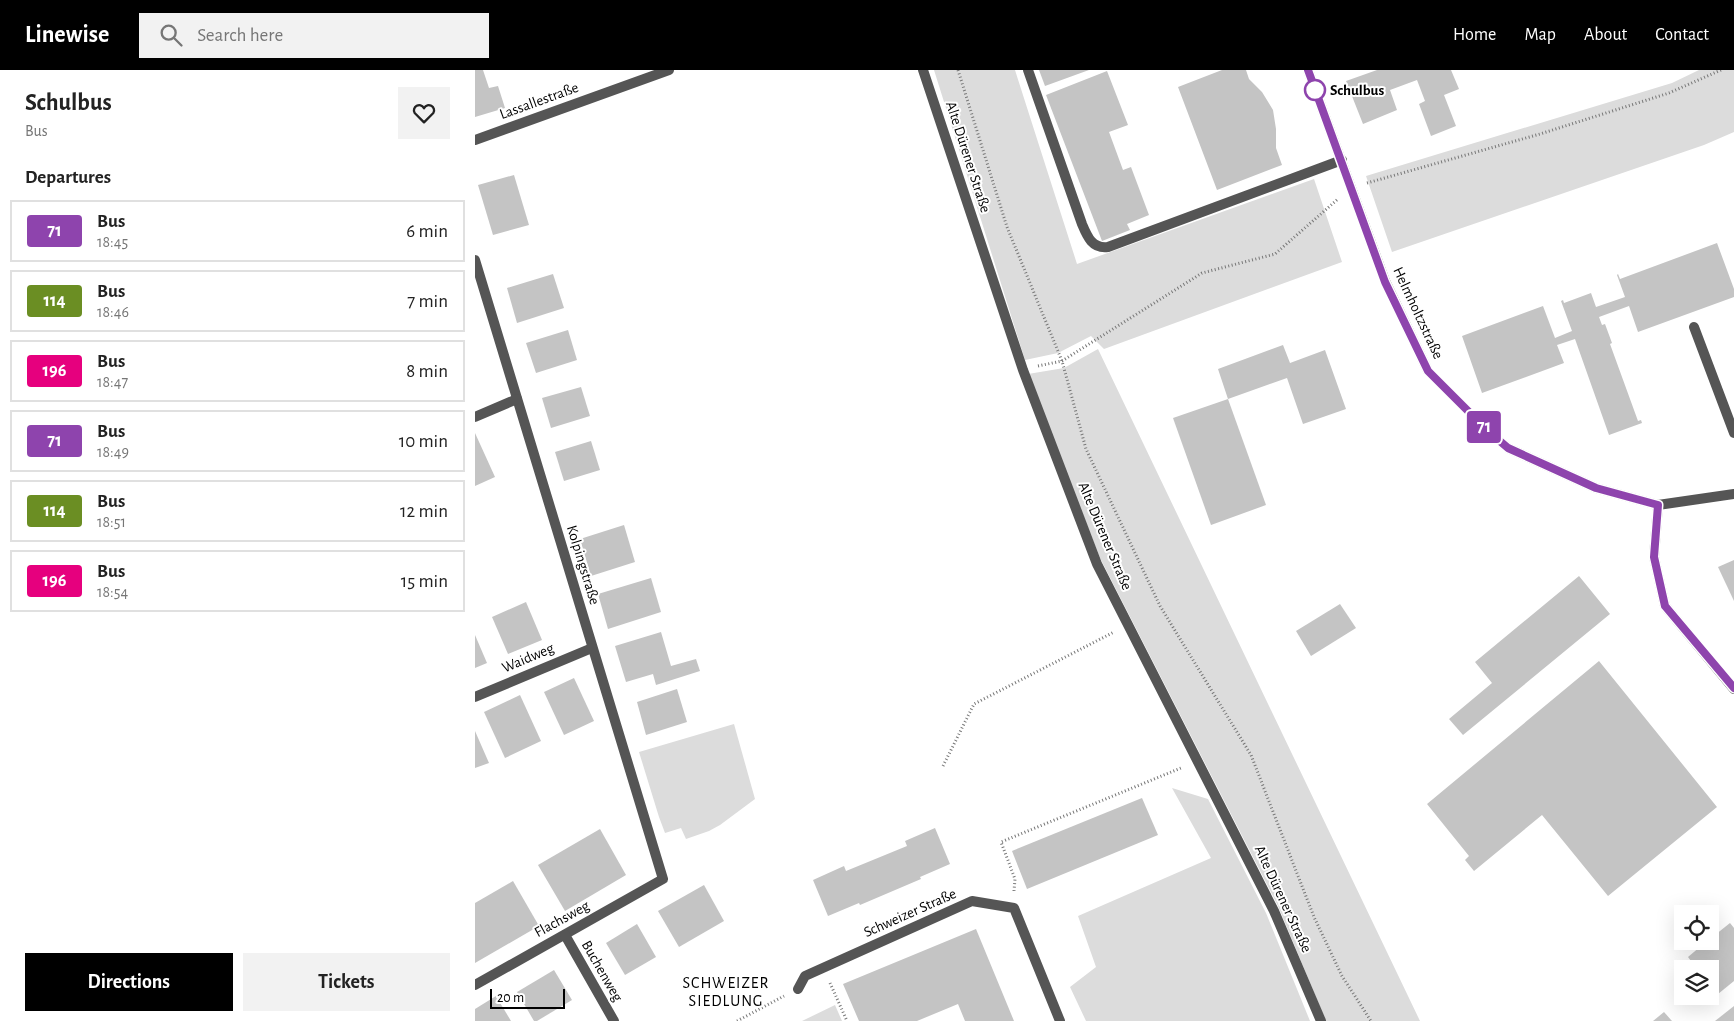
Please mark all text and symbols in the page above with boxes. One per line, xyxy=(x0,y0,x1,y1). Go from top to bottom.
search box xyxy=(139,13,489,58)
icon: search xyxy=(157,21,185,49)
text: Linewise xyxy=(25,23,109,47)
text: Search here xyxy=(197,26,283,45)
text: Home xyxy=(1453,26,1496,44)
text: Map xyxy=(1524,26,1556,44)
text: About xyxy=(1584,26,1627,44)
text: Contact xyxy=(1655,26,1709,44)
marker: Schulbus xyxy=(1304,79,1326,101)
street label: Lassallestraße xyxy=(498,80,581,122)
place label: Schulbus xyxy=(1330,83,1384,98)
button: heart xyxy=(398,87,450,139)
text: Schulbus xyxy=(25,91,112,115)
street label: Alte Dürener Straße xyxy=(943,100,993,215)
text: Bus xyxy=(25,123,48,139)
text: Departures xyxy=(25,168,111,187)
text: Bus xyxy=(97,212,125,231)
text: 71 xyxy=(47,222,62,240)
text: 6 min xyxy=(406,222,448,241)
text: 18:45 xyxy=(97,234,128,250)
street label: Helmholtzstraße xyxy=(1390,265,1446,361)
text: Bus xyxy=(97,282,125,301)
text: 114 xyxy=(43,292,66,310)
text: 7 min xyxy=(407,292,448,311)
text: 18:46 xyxy=(97,304,129,320)
text: Bus xyxy=(97,352,125,371)
text: 196 xyxy=(43,362,66,380)
text: 8 min xyxy=(406,362,448,381)
text: 18:47 xyxy=(97,374,128,390)
line badge: 71 xyxy=(1461,411,1507,443)
text: 71 xyxy=(1477,418,1491,436)
text: Bus xyxy=(97,422,125,441)
text: 71 xyxy=(47,432,62,450)
text: 10 min xyxy=(399,432,448,451)
text: 18:49 xyxy=(97,444,129,460)
street label: Alte Dürener Straße xyxy=(1075,480,1135,592)
text: Bus xyxy=(97,492,125,511)
text: 114 xyxy=(43,502,66,520)
text: 12 min xyxy=(400,502,448,521)
text: 18:51 xyxy=(97,514,126,530)
street label: Kolpingstraße xyxy=(564,523,602,607)
text: Bus xyxy=(97,562,125,581)
text: 196 xyxy=(43,572,66,590)
text: 15 min xyxy=(401,572,448,591)
text: 18:54 xyxy=(97,584,128,600)
street label: Waidweg xyxy=(500,640,557,676)
street label: Alte Dürener Straße xyxy=(1252,843,1314,955)
street label: Schweizer Straße xyxy=(862,886,959,940)
street label: Flachsweg xyxy=(532,898,593,940)
map controls xyxy=(1674,905,1719,1005)
button: locate xyxy=(1674,905,1719,950)
street label: Buchenweg xyxy=(579,938,626,1005)
button: Directions xyxy=(25,953,233,1011)
button: Tickets xyxy=(243,953,450,1011)
button: layers xyxy=(1674,960,1719,1005)
district label: SCHWEIZER SIEDLUNG xyxy=(683,975,769,1009)
scale bar xyxy=(490,986,565,1009)
text: 20 m xyxy=(497,991,524,1005)

